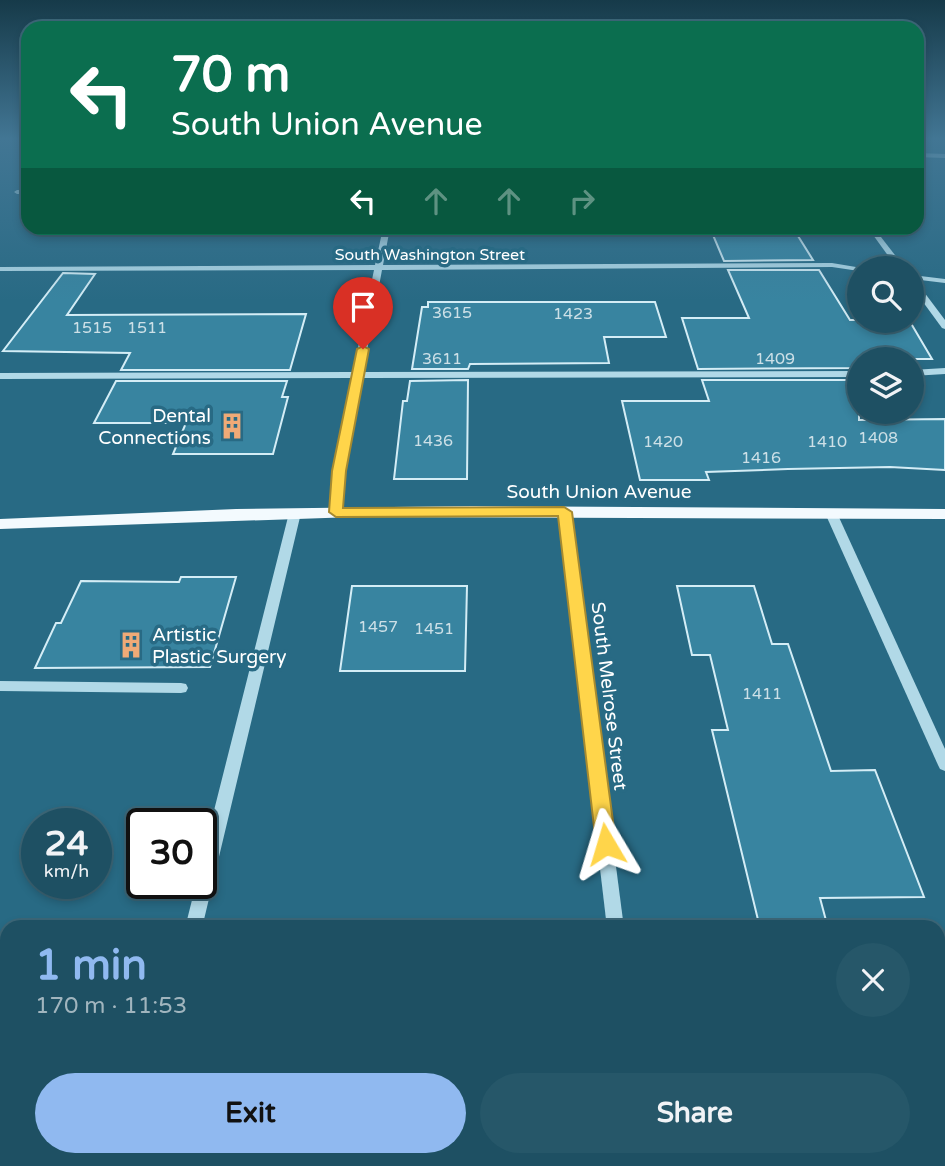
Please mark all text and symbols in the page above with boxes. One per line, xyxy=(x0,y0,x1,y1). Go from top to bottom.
text: 70 m xyxy=(171,46,290,105)
icon: left xyxy=(56,49,147,140)
text: South Union Avenue xyxy=(171,106,483,144)
icon: left xyxy=(344,182,382,220)
icon: ahead xyxy=(417,182,455,220)
icon: ahead xyxy=(490,182,528,220)
icon: right xyxy=(563,182,601,220)
street label: South Washington Street xyxy=(335,245,525,265)
map controls xyxy=(847,256,924,424)
button: search xyxy=(847,256,924,333)
pin xyxy=(333,277,393,349)
icon: arrive xyxy=(344,288,382,326)
house number: 3615 xyxy=(432,303,472,323)
house number: 1423 xyxy=(553,304,593,324)
house number: 1515 xyxy=(72,318,112,338)
house number: 1511 xyxy=(127,318,167,338)
button: layers xyxy=(847,347,924,424)
house number: 3611 xyxy=(422,349,462,369)
house number: 1409 xyxy=(755,349,795,369)
place label: Dental Connections xyxy=(98,405,211,449)
building icon: Dental Connections xyxy=(217,411,247,441)
house number: 1408 xyxy=(858,428,898,448)
house number: 1436 xyxy=(413,431,453,451)
house number: 1420 xyxy=(643,432,683,452)
house number: 1410 xyxy=(807,432,847,452)
house number: 1416 xyxy=(741,448,781,468)
street label: South Union Avenue xyxy=(506,481,692,503)
street label: South Melrose Street xyxy=(587,601,631,792)
house number: 1457 xyxy=(358,617,398,637)
house number: 1451 xyxy=(414,619,454,639)
place label: Artistic Plastic Surgery xyxy=(152,624,286,668)
building icon: Artistic Plastic Surgery xyxy=(116,630,146,660)
house number: 1411 xyxy=(742,684,782,704)
position arrow xyxy=(569,807,643,881)
speed limit sign: 30 xyxy=(126,808,217,899)
text: 24 xyxy=(45,823,88,865)
text: km/h xyxy=(44,860,89,882)
text: 1 min xyxy=(35,940,147,991)
button: close xyxy=(836,943,910,1017)
text: 170 m · 11:53 xyxy=(35,992,187,1020)
button: Exit xyxy=(35,1073,466,1153)
button: Share xyxy=(480,1073,910,1153)

